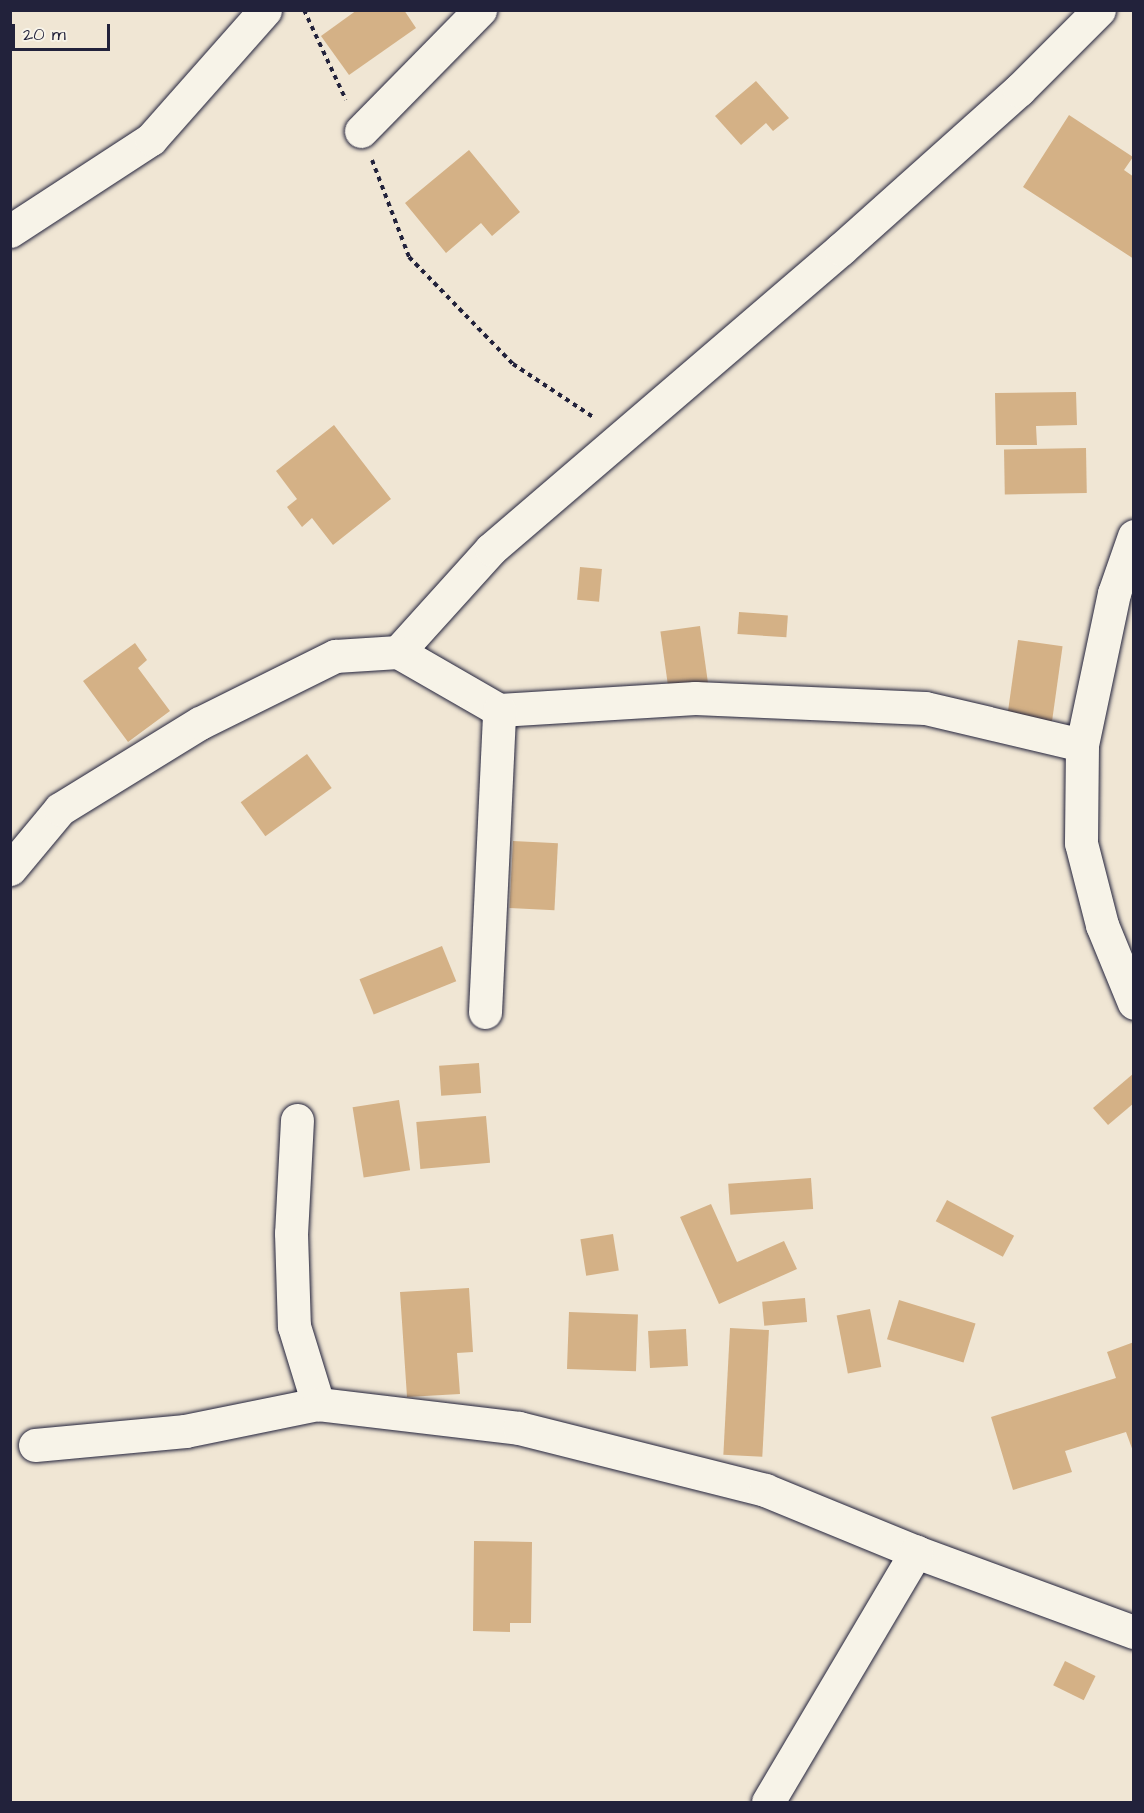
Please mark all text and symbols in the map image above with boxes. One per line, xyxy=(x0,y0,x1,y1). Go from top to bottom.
scale bar xyxy=(15,12,112,50)
text: 20 m xyxy=(23,22,66,47)

